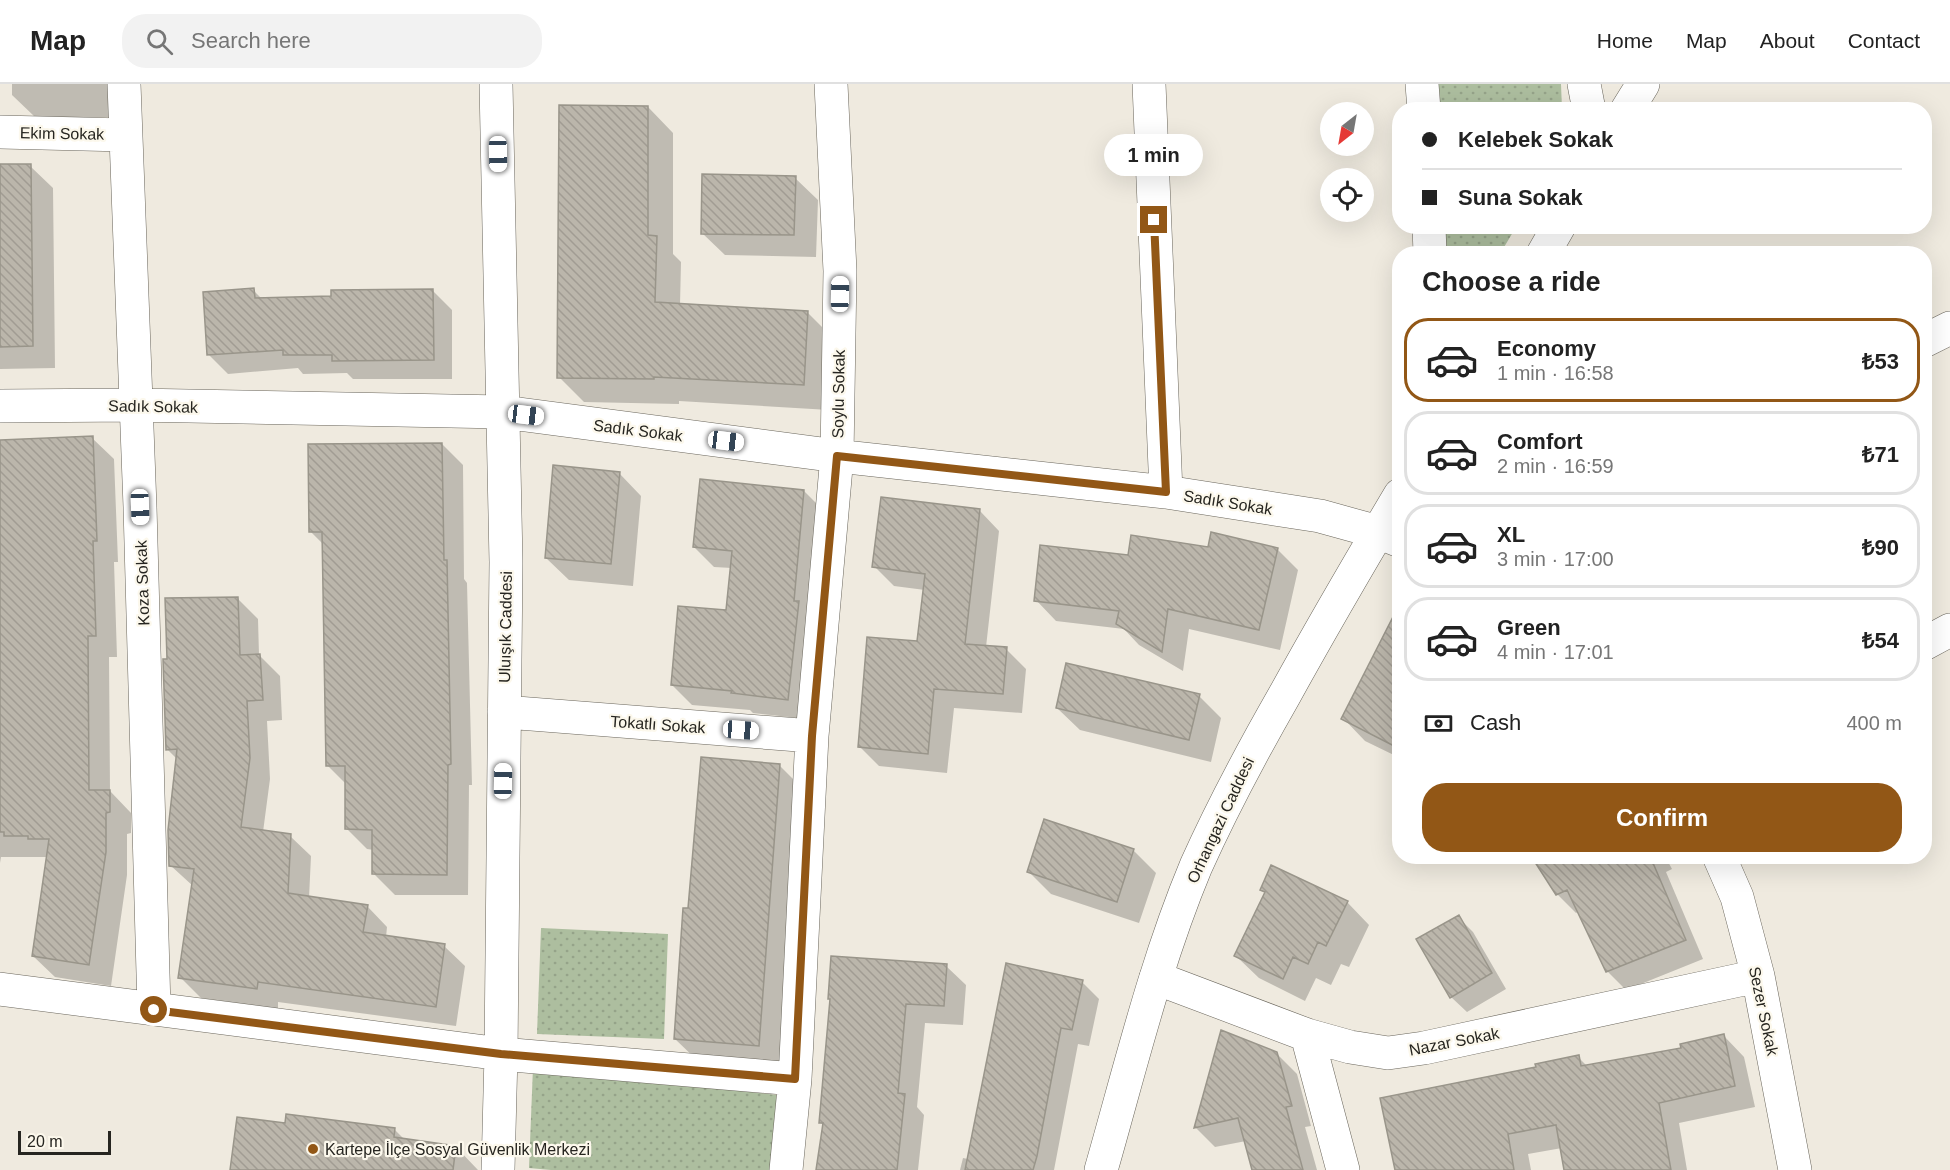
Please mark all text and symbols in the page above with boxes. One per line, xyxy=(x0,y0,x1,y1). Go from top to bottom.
search box xyxy=(122,14,542,68)
text: Map xyxy=(30,25,86,56)
icon: search xyxy=(143,25,176,58)
text: Search here xyxy=(191,28,311,53)
text: Home xyxy=(1597,29,1653,52)
text: Map xyxy=(1686,29,1727,52)
text: About xyxy=(1760,29,1815,52)
text: Contact xyxy=(1848,29,1920,52)
north arrow xyxy=(1320,102,1374,156)
map controls xyxy=(1320,102,1374,222)
street label: Ekim Sokak xyxy=(20,124,105,143)
text: Kelebek Sokak xyxy=(1458,127,1613,152)
callout: 1 min xyxy=(1104,133,1204,175)
car xyxy=(489,136,507,172)
text: 1 min xyxy=(1127,144,1180,166)
button: locate xyxy=(1320,168,1374,222)
text: Suna Sokak xyxy=(1458,185,1583,210)
route end xyxy=(1140,206,1167,233)
text: Choose a ride xyxy=(1422,267,1601,297)
car xyxy=(831,276,849,312)
icon: car xyxy=(1425,333,1479,387)
text: Economy xyxy=(1497,336,1596,361)
street label: Soylu Sokak xyxy=(829,348,848,439)
text: ₺53 xyxy=(1862,349,1899,374)
text: 1 min · 16:58 xyxy=(1497,362,1614,384)
street label: Sadık Sokak xyxy=(108,397,199,416)
car xyxy=(507,404,545,426)
street label: Sadık Sokak xyxy=(592,417,685,445)
icon: car xyxy=(1425,426,1479,480)
text: Comfort xyxy=(1497,429,1583,454)
car xyxy=(707,430,745,452)
text: ₺71 xyxy=(1862,442,1899,467)
text: 2 min · 16:59 xyxy=(1497,455,1614,477)
street label: Sadık Sokak xyxy=(1182,487,1275,518)
car xyxy=(130,489,150,525)
icon: car xyxy=(1425,519,1479,573)
text: XL xyxy=(1497,522,1525,547)
text: ₺90 xyxy=(1862,535,1899,560)
street label: Koza Sokak xyxy=(132,539,152,626)
text: 3 min · 17:00 xyxy=(1497,548,1614,570)
street label: Uluışık Caddesi xyxy=(496,571,515,683)
icon: car xyxy=(1425,612,1479,666)
text: Green xyxy=(1497,615,1561,640)
text: ₺54 xyxy=(1862,628,1899,653)
text: 4 min · 17:01 xyxy=(1497,641,1614,663)
icon: cash xyxy=(1422,707,1455,740)
text: Cash xyxy=(1470,710,1521,735)
text: 400 m xyxy=(1846,712,1902,734)
street label: Tokatlı Sokak xyxy=(610,713,707,736)
car xyxy=(722,720,760,740)
street label: Orhangazi Caddesi xyxy=(1184,755,1257,886)
car xyxy=(494,763,512,799)
button: Confirm xyxy=(1422,783,1902,852)
street label: Sezer Sokak xyxy=(1746,965,1781,1058)
route start xyxy=(140,996,167,1023)
street label: Nazar Sokak xyxy=(1408,1024,1502,1059)
scale bar xyxy=(18,1128,111,1156)
text: 20 m xyxy=(27,1133,63,1150)
place label: Kartepe İlçe Sosyal Güvenlik Merkezi xyxy=(325,1140,590,1158)
marker: Kartepe İlçe Sosyal Güvenlik Merkezi xyxy=(306,1142,320,1156)

